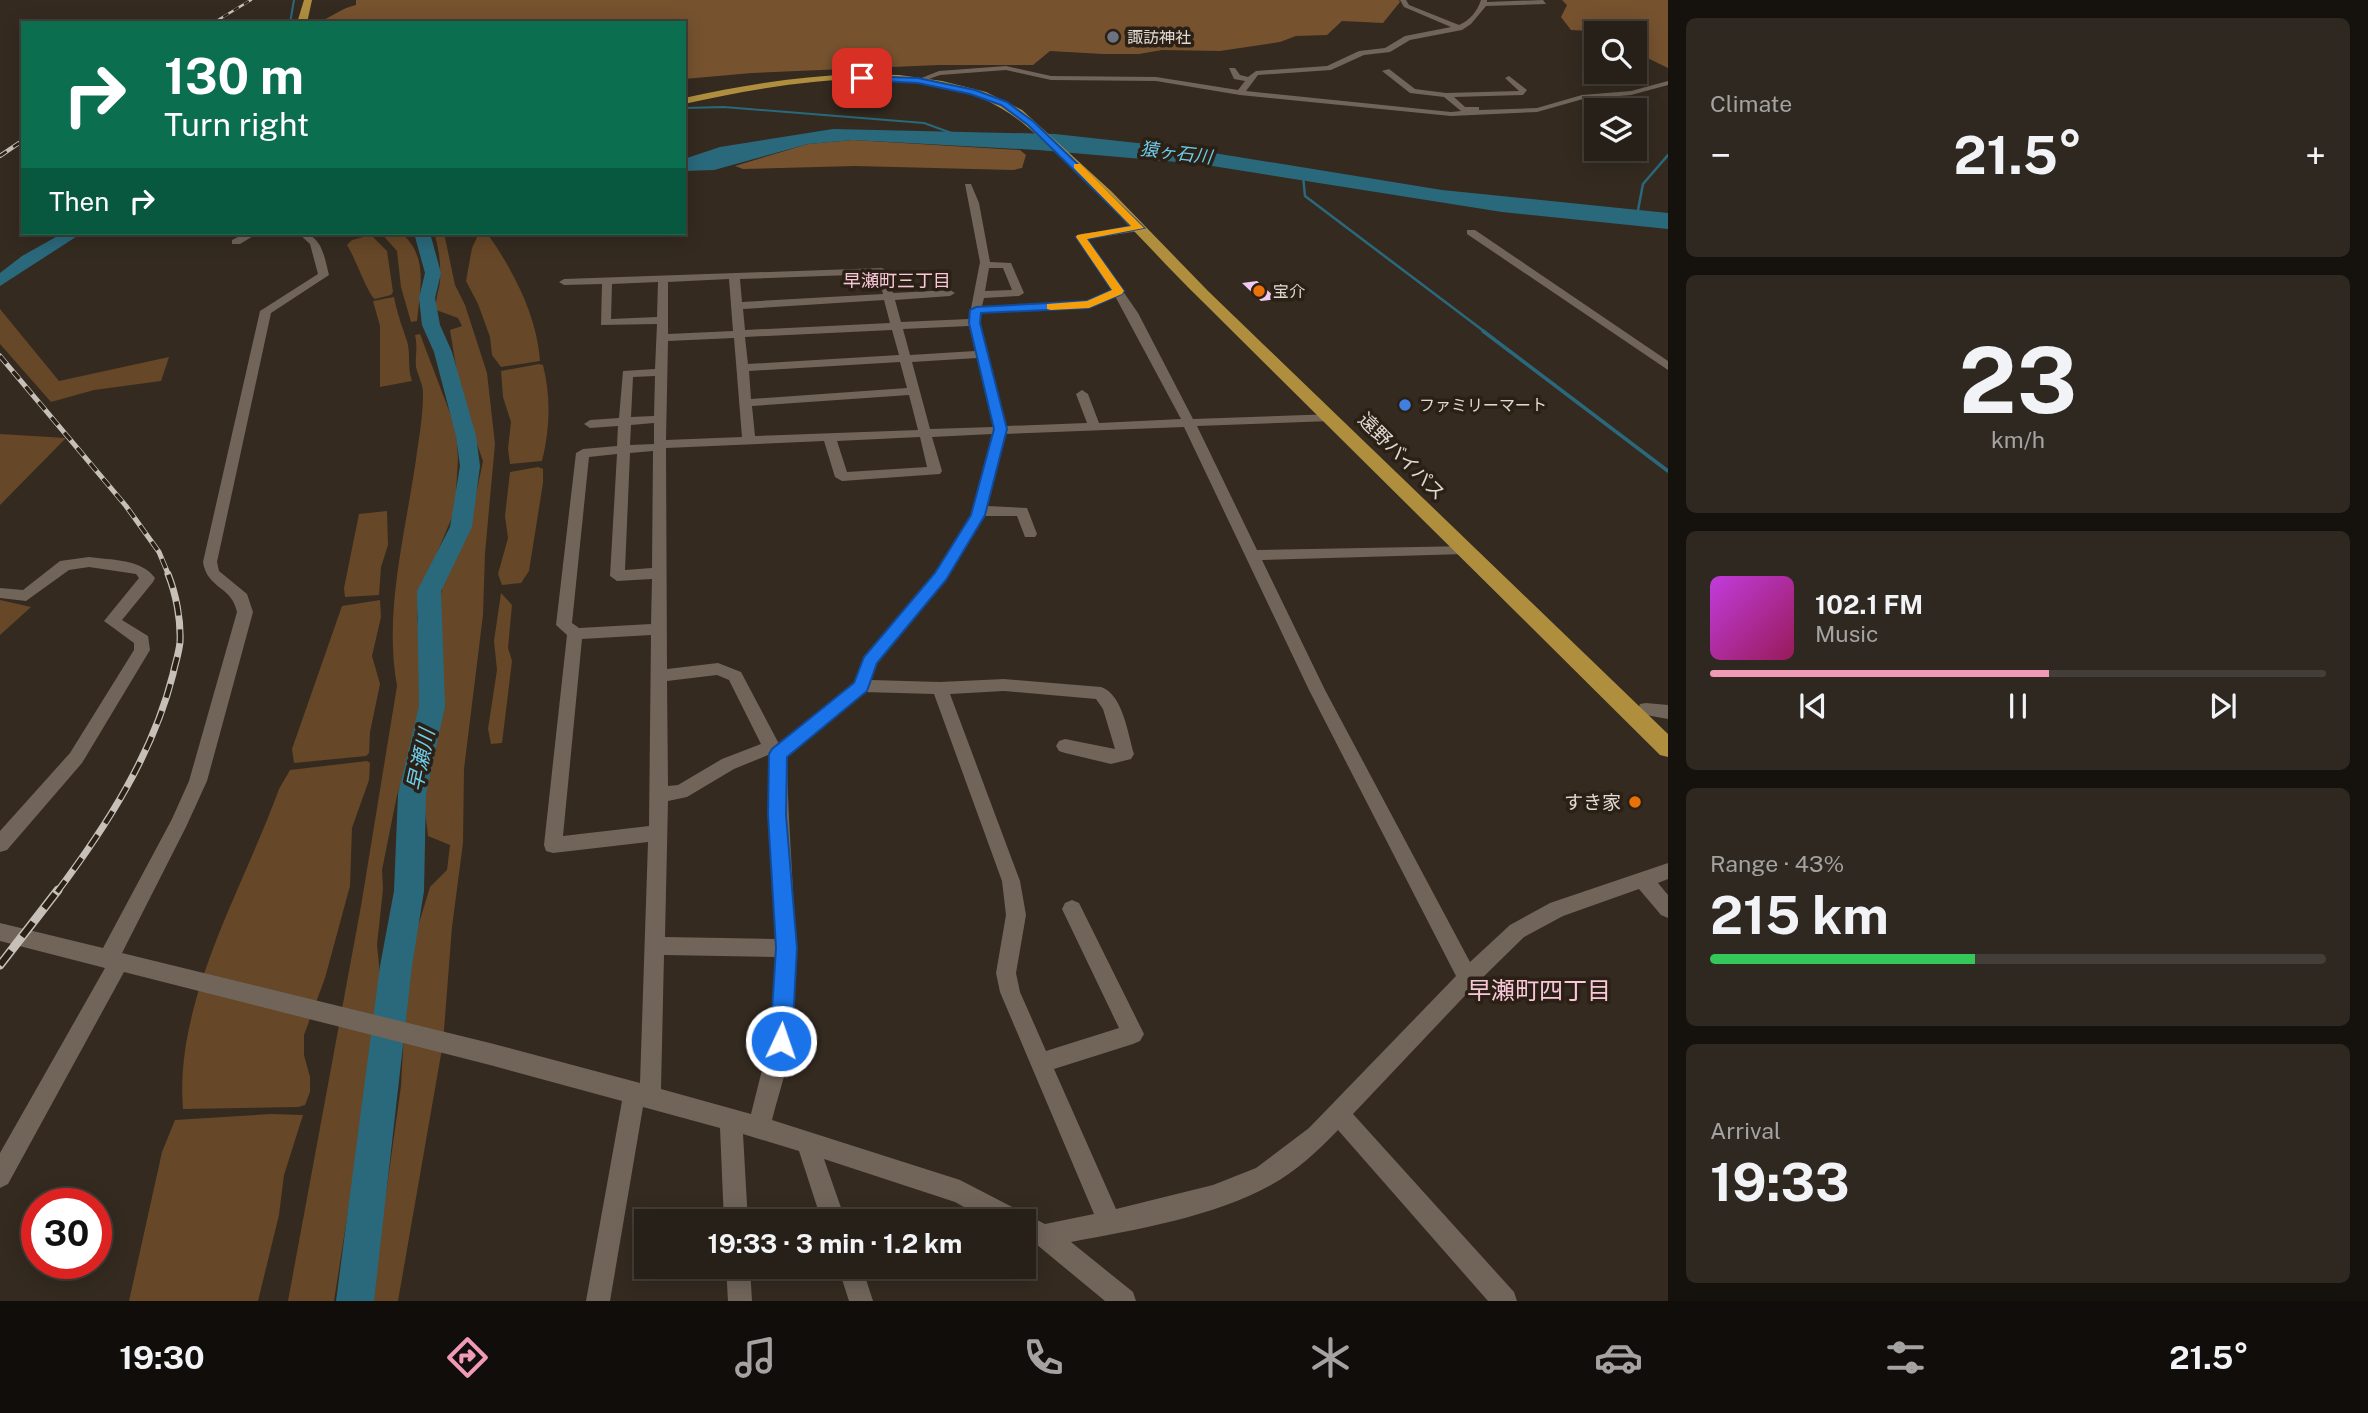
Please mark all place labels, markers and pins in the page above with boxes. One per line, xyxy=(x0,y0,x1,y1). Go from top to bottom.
place label: 諏訪神社 xyxy=(1127,28,1191,47)
marker: 諏訪神社 xyxy=(1105,29,1121,45)
pin xyxy=(832,48,892,108)
place label: 宝介 xyxy=(1273,282,1305,301)
marker: 宝介 xyxy=(1251,283,1267,299)
place label: ファミリーマート xyxy=(1419,396,1547,415)
marker: ファミリーマート xyxy=(1397,397,1413,413)
place label: すき家 xyxy=(1564,791,1621,813)
marker: すき家 xyxy=(1627,794,1643,810)

